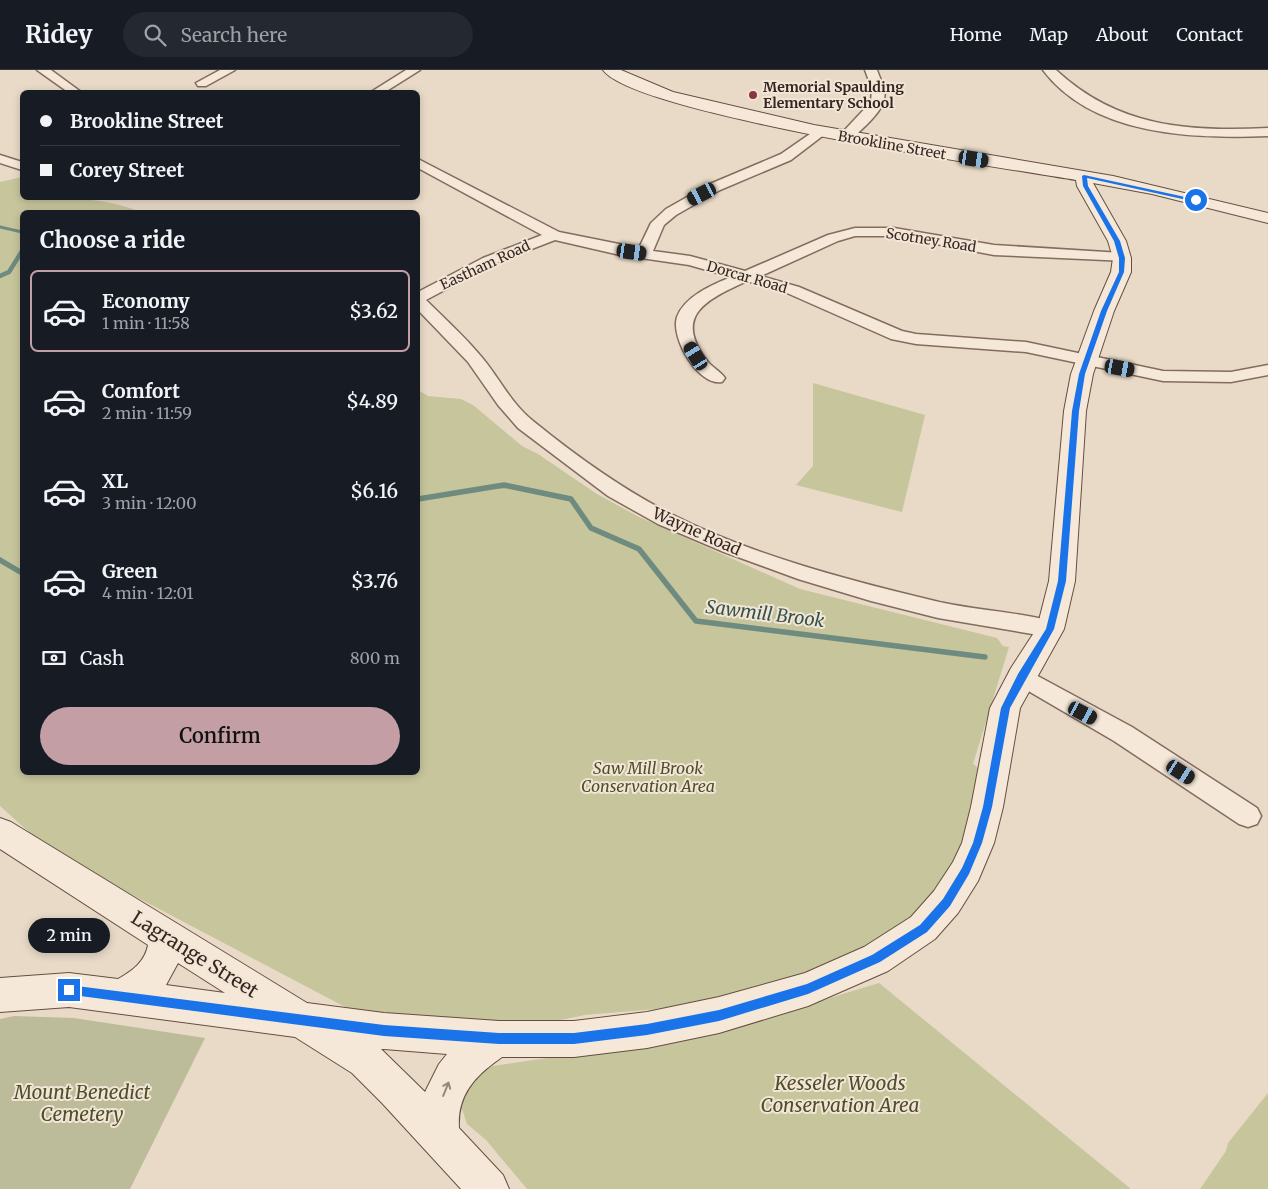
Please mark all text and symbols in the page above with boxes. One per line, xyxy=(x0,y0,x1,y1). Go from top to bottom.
search box xyxy=(123,12,473,57)
text: Ridey xyxy=(25,19,93,50)
icon: search xyxy=(141,21,169,49)
text: Search here xyxy=(181,23,287,47)
text: Home xyxy=(950,23,1002,46)
text: Map xyxy=(1030,23,1068,46)
text: About xyxy=(1096,23,1148,46)
text: Contact xyxy=(1176,23,1243,46)
place label: Memorial Spaulding Elementary School xyxy=(763,78,904,112)
marker: Memorial Spaulding Elementary School xyxy=(747,89,759,101)
text: Brookline Street xyxy=(70,109,223,133)
street label: Brookline Street xyxy=(836,127,948,163)
car xyxy=(958,149,989,169)
text: Corey Street xyxy=(70,158,184,182)
car xyxy=(685,181,718,207)
route start xyxy=(1185,189,1207,211)
street label: Scotney Road xyxy=(885,224,978,256)
text: Choose a ride xyxy=(40,226,185,254)
street label: Eastham Road xyxy=(437,236,533,294)
car xyxy=(616,242,647,262)
street label: Dorcar Road xyxy=(705,257,790,297)
icon: car xyxy=(42,289,87,334)
text: Economy xyxy=(102,289,190,313)
text: $3.62 xyxy=(349,299,398,323)
text: 1 min · 11:58 xyxy=(102,313,190,333)
car xyxy=(681,339,710,373)
car xyxy=(1103,358,1136,378)
icon: car xyxy=(42,379,87,424)
text: Comfort xyxy=(102,379,180,403)
text: $4.89 xyxy=(346,389,398,413)
text: 2 min · 11:59 xyxy=(102,403,192,423)
icon: car xyxy=(42,469,87,514)
text: XL xyxy=(102,469,128,493)
text: $6.16 xyxy=(350,479,398,503)
text: 3 min · 12:00 xyxy=(102,493,197,513)
street label: Wayne Road xyxy=(649,502,745,560)
icon: car xyxy=(42,559,87,604)
text: Green xyxy=(102,559,158,583)
text: $3.76 xyxy=(351,569,398,593)
text: 4 min · 12:01 xyxy=(102,583,194,603)
water label: Sawmill Brook xyxy=(704,595,826,632)
icon: cash xyxy=(40,644,68,672)
text: Cash xyxy=(80,646,124,670)
text: 800 m xyxy=(350,648,400,668)
car xyxy=(1066,699,1099,727)
button: Confirm xyxy=(40,707,400,765)
park label: Saw Mill Brook Conservation Area xyxy=(581,758,715,796)
car xyxy=(1164,758,1197,786)
street label: Lagrange Street xyxy=(127,905,263,1003)
callout: 2 min xyxy=(28,918,110,952)
text: 2 min xyxy=(46,925,92,945)
route end xyxy=(58,979,80,1001)
park label: Kesseler Woods Conservation Area xyxy=(761,1071,920,1117)
park label: Mount Benedict Cemetery xyxy=(13,1080,150,1126)
one-way arrow xyxy=(442,1082,451,1097)

